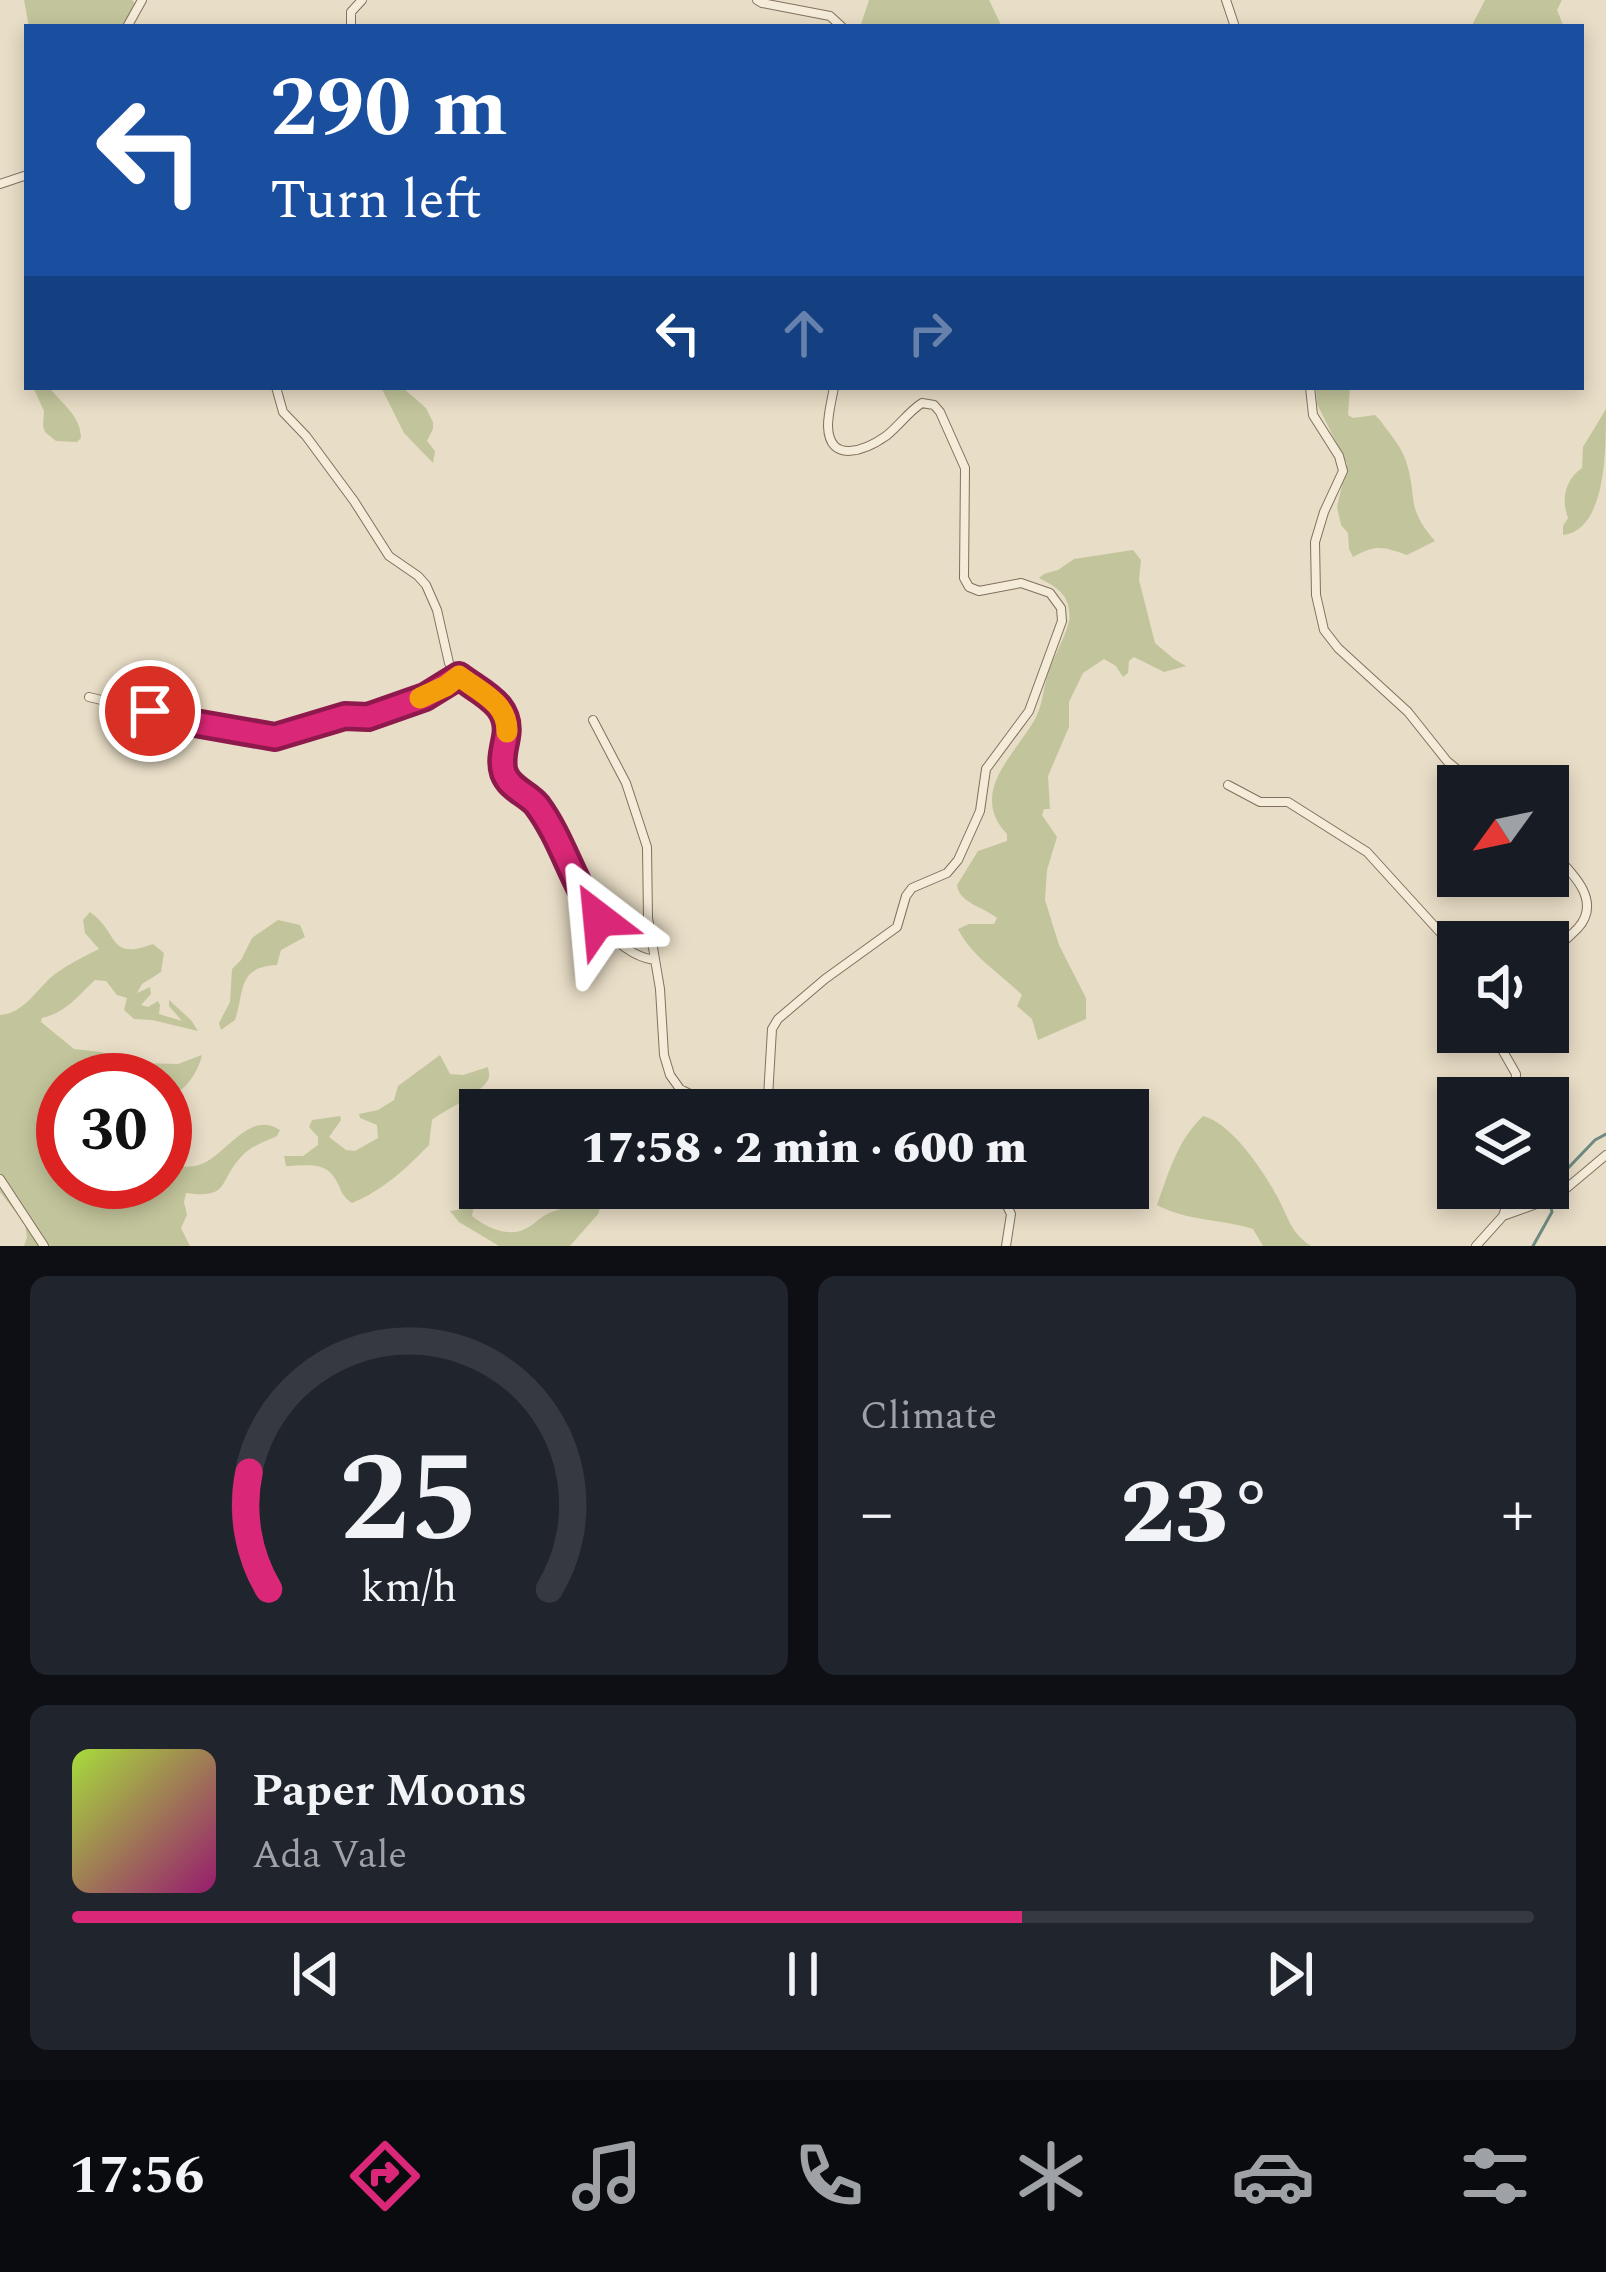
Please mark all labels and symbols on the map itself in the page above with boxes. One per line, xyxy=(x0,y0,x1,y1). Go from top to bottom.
pin xyxy=(99,660,201,762)
north arrow xyxy=(1437,765,1569,897)
position arrow xyxy=(536,856,662,982)
speed limit sign: 30 xyxy=(36,1053,192,1209)

